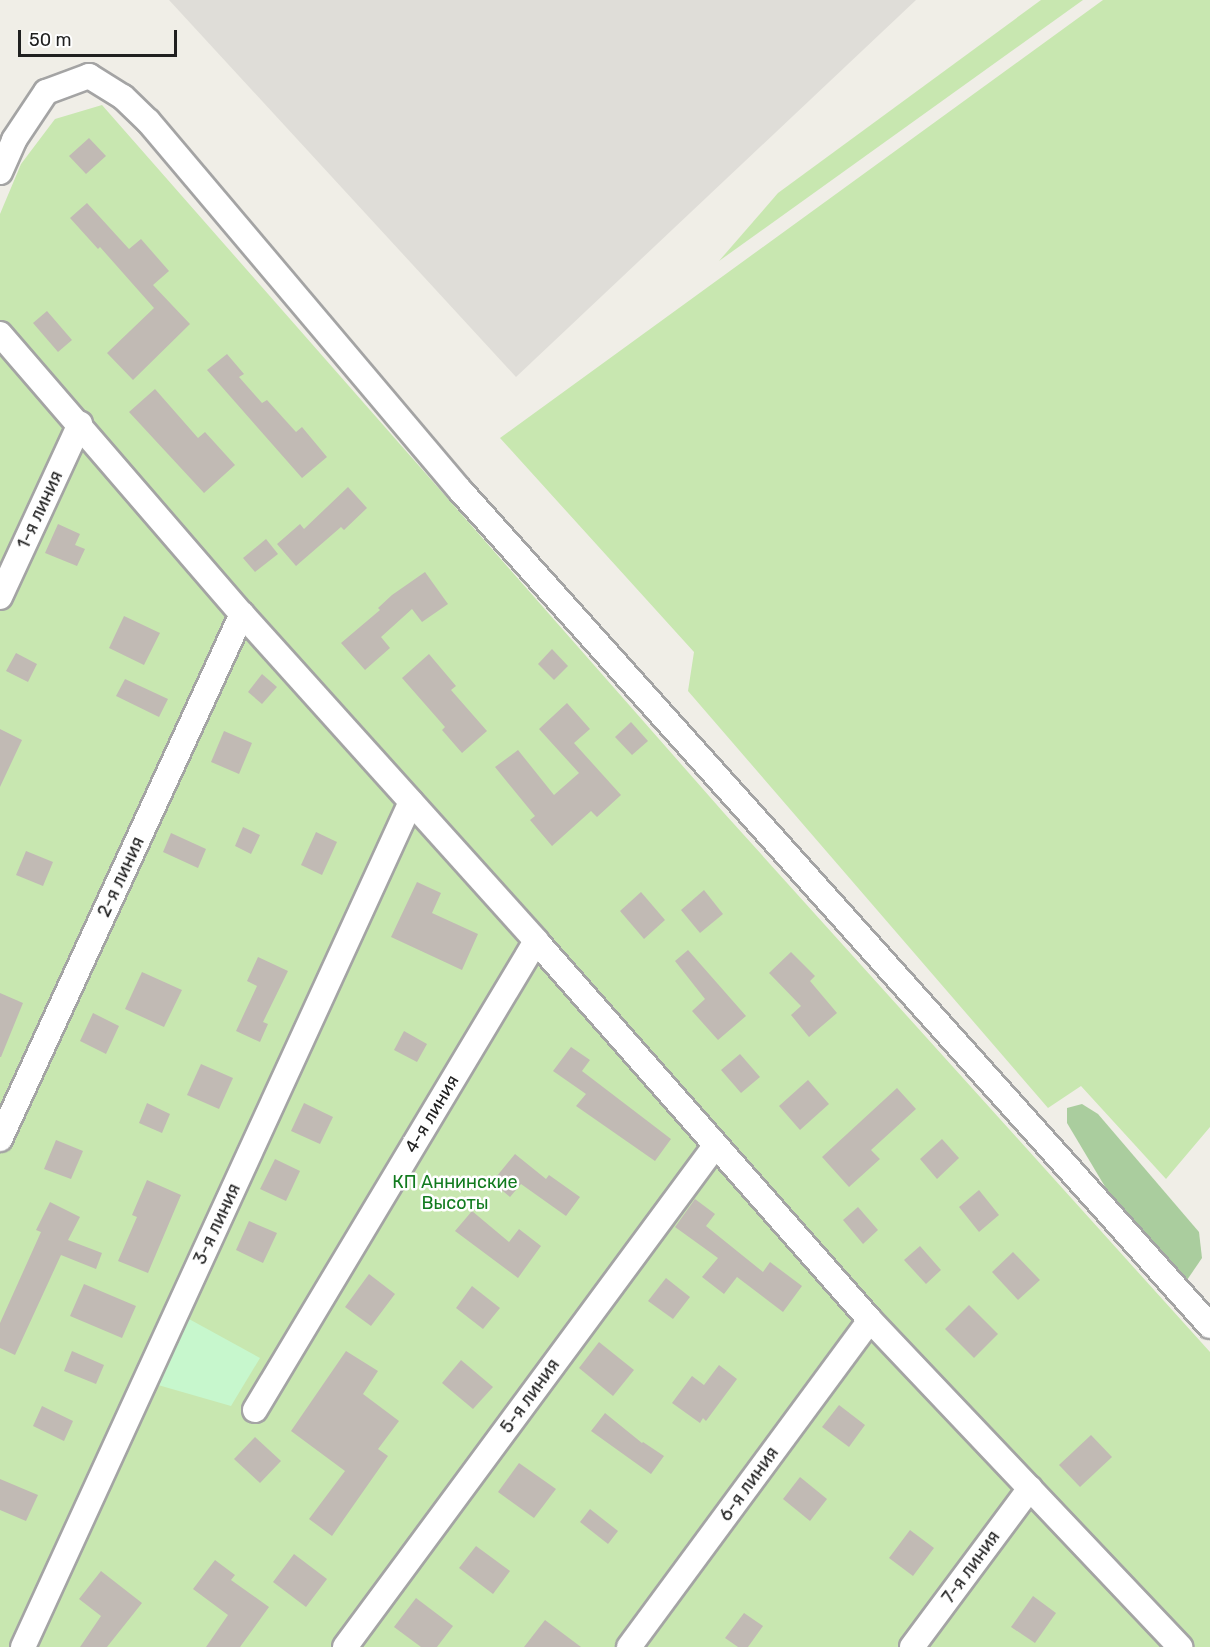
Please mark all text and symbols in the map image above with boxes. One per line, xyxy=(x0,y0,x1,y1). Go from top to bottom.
scale bar xyxy=(21,18,180,56)
text: 50 m xyxy=(29,29,72,51)
street label: 1-я линия xyxy=(13,467,67,553)
street label: 2-я линия xyxy=(93,833,149,921)
street label: 4-я линия xyxy=(400,1071,464,1157)
park label: КП Аннинские Высоты xyxy=(392,1172,518,1214)
street label: 3-я линия xyxy=(189,1180,245,1268)
street label: 5-я линия xyxy=(496,1355,564,1437)
street label: 6-я линия xyxy=(715,1442,783,1526)
street label: 7-я линия xyxy=(937,1526,1005,1608)

